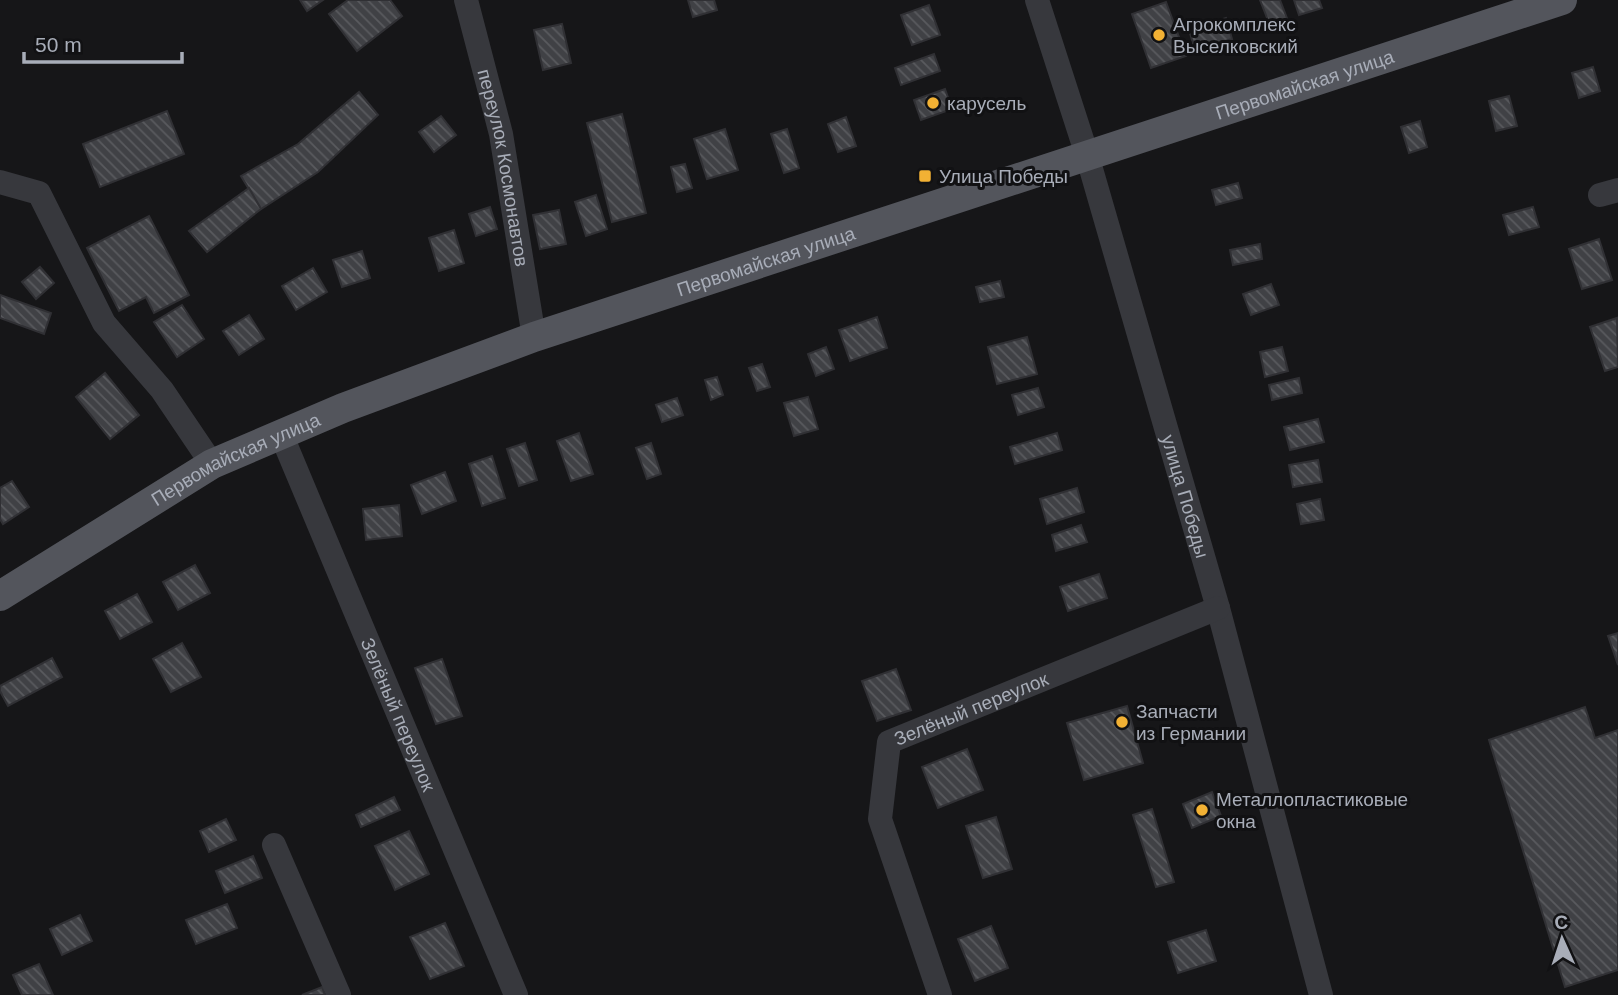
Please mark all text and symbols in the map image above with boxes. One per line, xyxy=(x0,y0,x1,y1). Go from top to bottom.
place label: Агрокомплекс Выселковский xyxy=(1173,14,1298,57)
scale bar xyxy=(24,21,182,65)
marker: Агрокомплекс Выселковский xyxy=(1151,27,1167,43)
text: 50 m xyxy=(35,33,82,56)
street label: Первомайская улица xyxy=(1213,46,1397,124)
street label: переулок Космонавтов xyxy=(473,67,532,268)
place label: карусель xyxy=(947,93,1026,114)
marker: карусель xyxy=(925,95,941,111)
place label: Улица Победы xyxy=(939,166,1068,187)
marker: Улица Победы xyxy=(917,168,933,184)
street label: Первомайская улица xyxy=(674,222,858,300)
street label: Первомайская улица xyxy=(147,409,324,510)
street label: улица Победы xyxy=(1157,432,1213,560)
street label: Зелёный переулок xyxy=(357,635,440,795)
street label: Зелёный переулок xyxy=(891,668,1052,750)
place label: Запчасти из Германии xyxy=(1136,701,1246,744)
marker: Запчасти из Германии xyxy=(1114,714,1130,730)
place label: Металлопластиковые окна xyxy=(1216,789,1408,832)
marker: Металлопластиковые окна xyxy=(1194,802,1210,818)
north arrow xyxy=(1527,904,1597,974)
text: С xyxy=(1554,912,1569,933)

